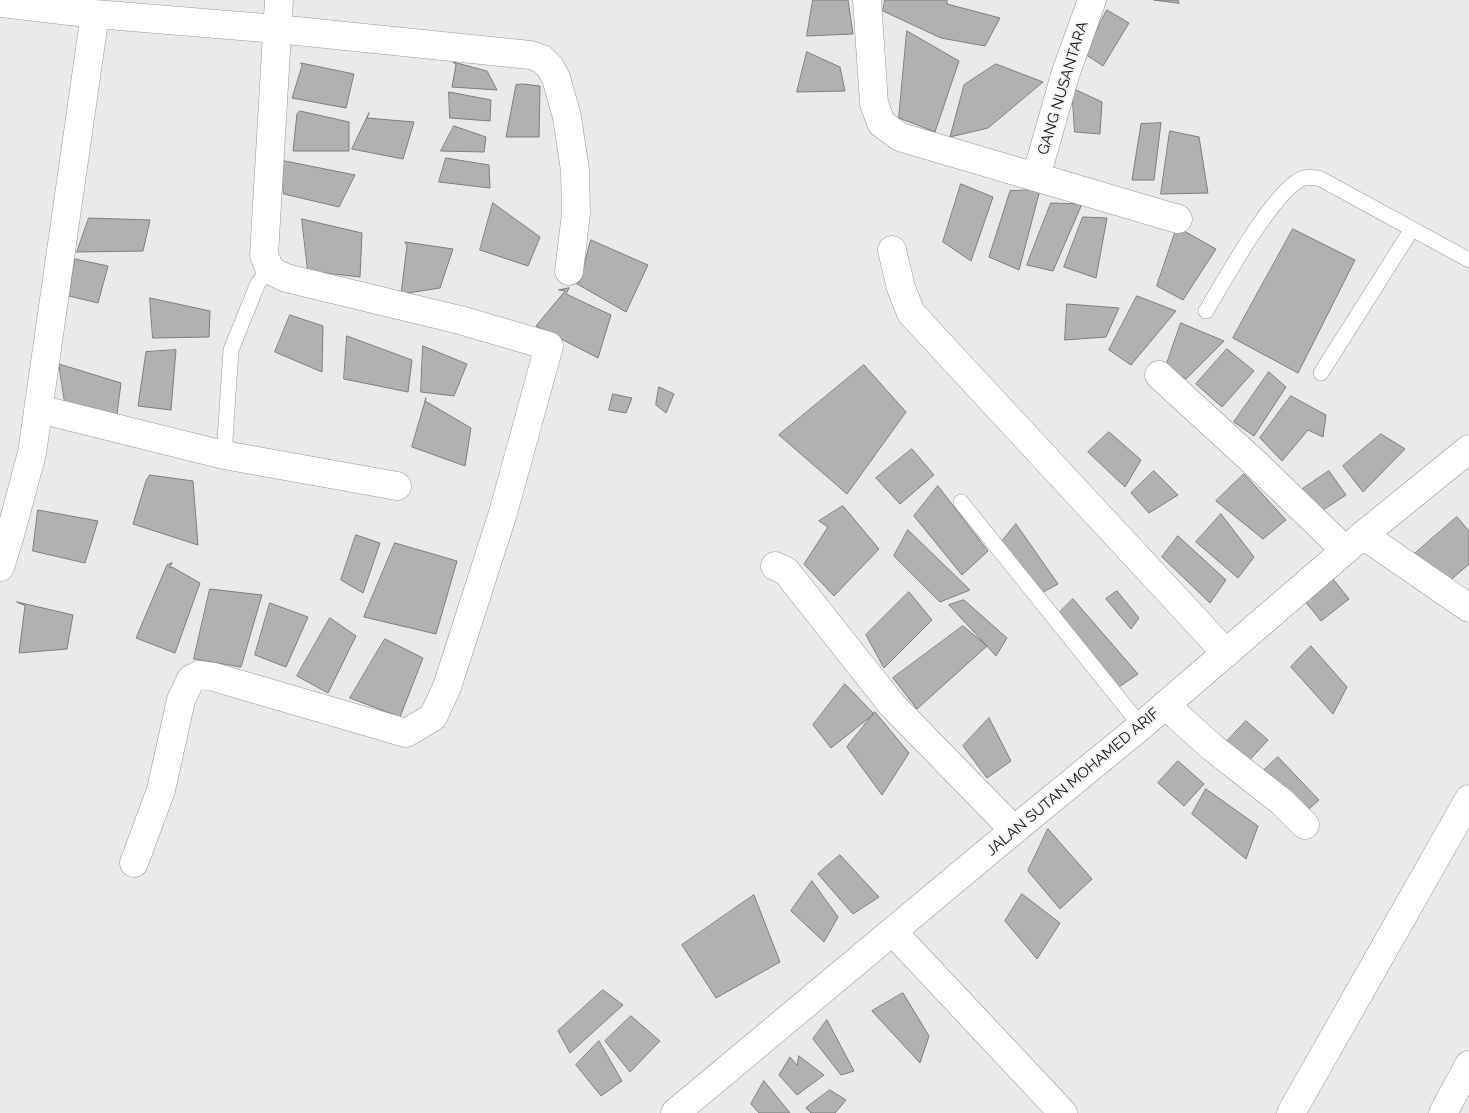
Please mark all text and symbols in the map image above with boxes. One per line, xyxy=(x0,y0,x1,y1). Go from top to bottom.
street label: GANG NUSANTARA xyxy=(1034,19,1092,157)
street label: JALAN SUTAN MOHAMED ARIF xyxy=(983,704,1163,860)

